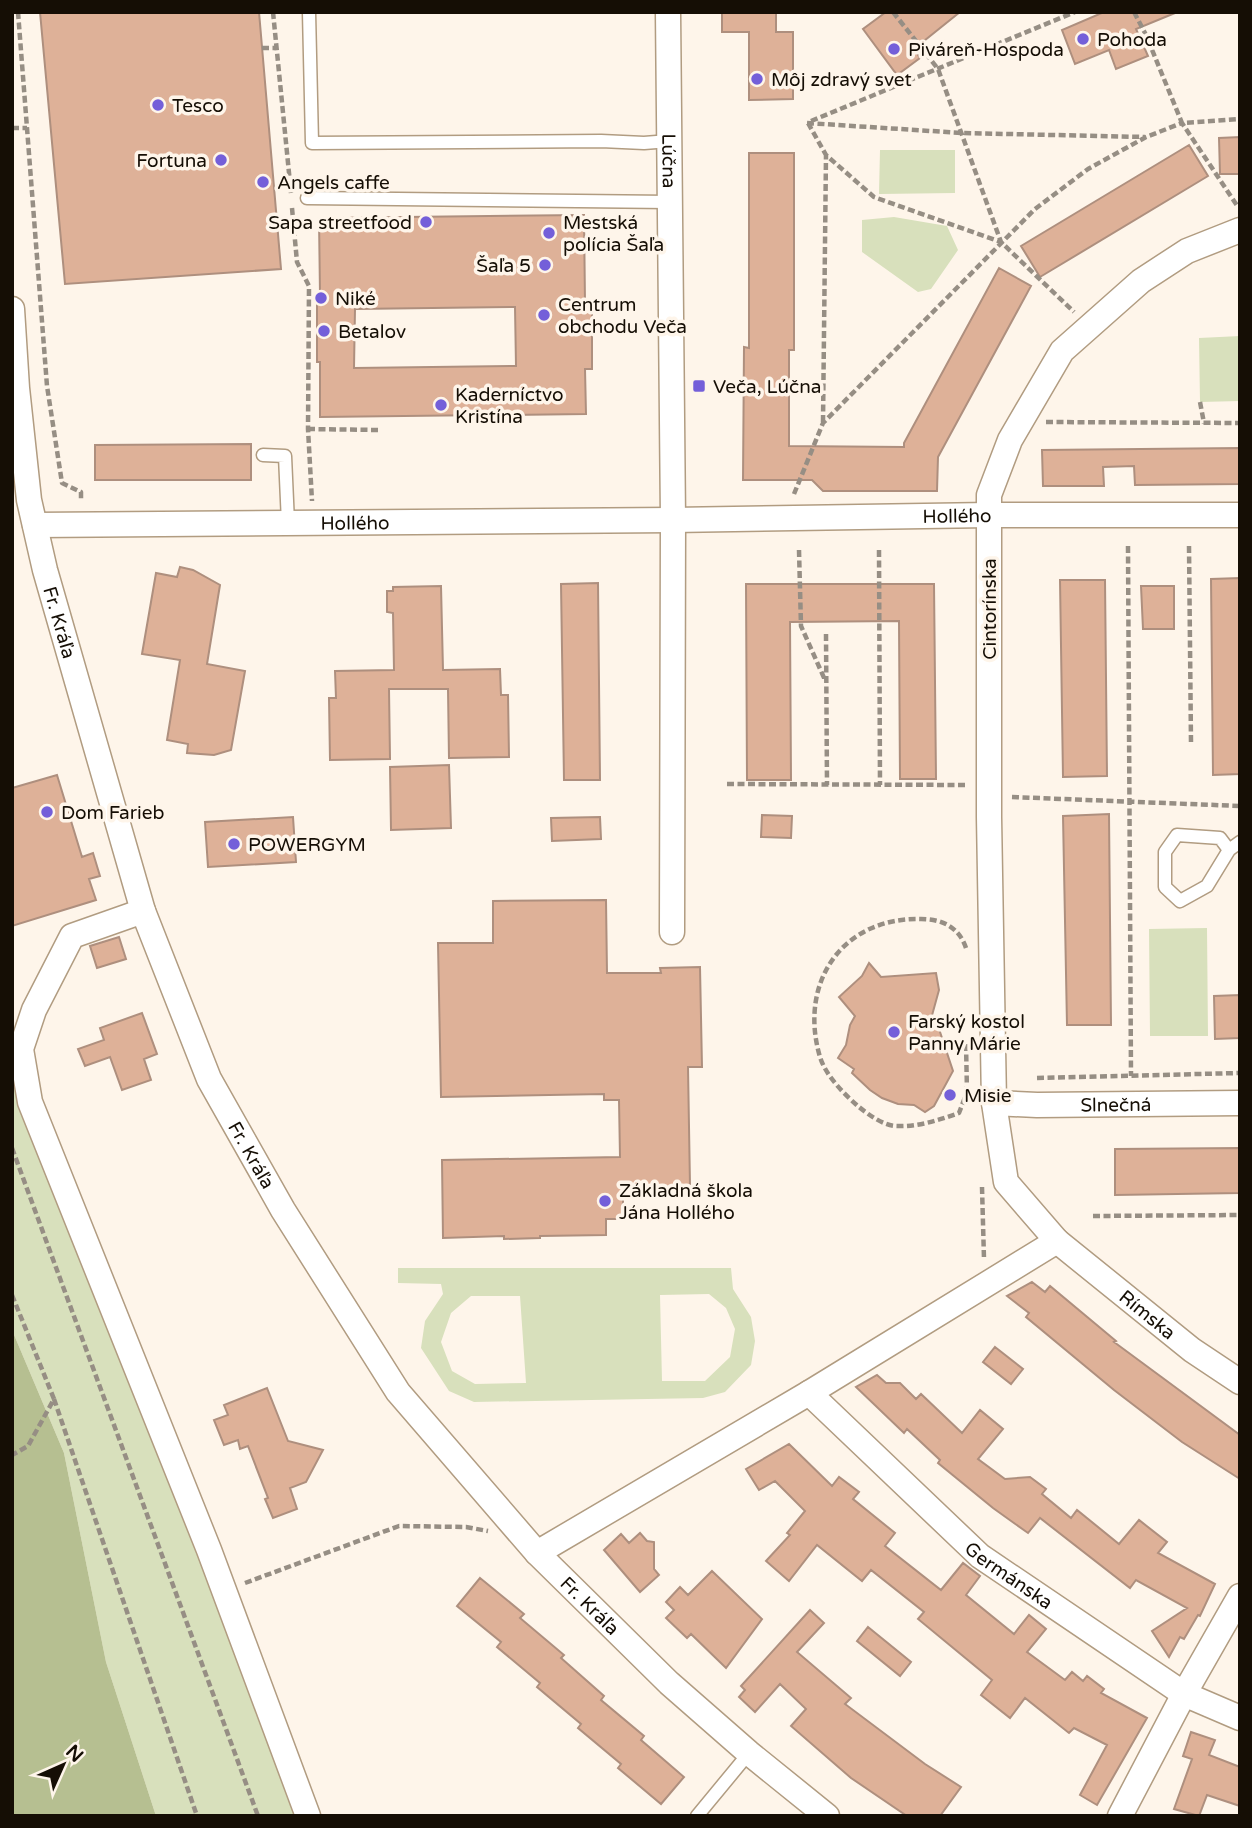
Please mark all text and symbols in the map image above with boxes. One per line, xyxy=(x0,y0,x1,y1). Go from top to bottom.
place label: Pohoda xyxy=(1097,29,1167,51)
marker: Pohoda xyxy=(1075,31,1091,47)
place label: Piváreň-Hospoda xyxy=(908,39,1064,61)
marker: Piváreň-Hospoda xyxy=(886,41,902,57)
place label: Môj zdravý svet xyxy=(771,69,912,91)
marker: Môj zdravý svet xyxy=(749,71,765,87)
place label: Tesco xyxy=(172,95,224,117)
marker: Tesco xyxy=(150,97,166,113)
street label: Lúčna xyxy=(657,133,680,189)
place label: Fortuna xyxy=(136,150,207,172)
marker: Fortuna xyxy=(213,152,229,168)
place label: Angels caffe xyxy=(277,172,390,194)
marker: Angels caffe xyxy=(255,174,271,190)
place label: Sapa streetfood xyxy=(268,212,412,234)
place label: Mestská polícia Šaľa xyxy=(563,212,664,256)
marker: Sapa streetfood xyxy=(418,214,434,230)
marker: Mestská polícia Šaľa xyxy=(541,225,557,241)
place label: Šaľa 5 xyxy=(476,255,531,277)
marker: Šaľa 5 xyxy=(537,257,553,273)
place label: Niké xyxy=(335,288,376,310)
marker: Niké xyxy=(313,290,329,306)
place label: Centrum obchodu Veča xyxy=(558,294,687,338)
marker: Centrum obchodu Veča xyxy=(536,307,552,323)
place label: Betalov xyxy=(338,321,406,343)
marker: Betalov xyxy=(316,323,332,339)
place label: Veča, Lúčna xyxy=(713,376,821,398)
marker: Veča, Lúčna xyxy=(691,378,707,394)
place label: Kaderníctvo Kristína xyxy=(455,384,564,428)
marker: Kaderníctvo Kristína xyxy=(433,397,449,413)
street label: Hollého xyxy=(922,505,992,528)
street label: Hollého xyxy=(320,512,390,535)
street label: Cintorínska xyxy=(979,558,1001,660)
street label: Fr. Kráľa xyxy=(38,584,80,661)
place label: Dom Farieb xyxy=(61,802,164,824)
marker: Dom Farieb xyxy=(39,804,55,820)
place label: POWERGYM xyxy=(248,834,366,856)
marker: POWERGYM xyxy=(226,836,242,852)
place label: Farský kostol Panny Márie xyxy=(908,1011,1025,1055)
marker: Farský kostol Panny Márie xyxy=(886,1024,902,1040)
place label: Misie xyxy=(964,1085,1012,1107)
marker: Misie xyxy=(942,1087,958,1103)
street label: Slnečná xyxy=(1080,1094,1152,1117)
street label: Fr. Kráľa xyxy=(223,1118,279,1193)
place label: Základná škola Jána Hollého xyxy=(619,1180,753,1224)
marker: Základná škola Jána Hollého xyxy=(597,1193,613,1209)
street label: Rímska xyxy=(1115,1286,1180,1344)
street label: Germánska xyxy=(960,1538,1057,1614)
street label: Fr. Kráľa xyxy=(555,1572,623,1640)
north arrow xyxy=(28,1730,98,1800)
text: N xyxy=(61,1741,87,1767)

